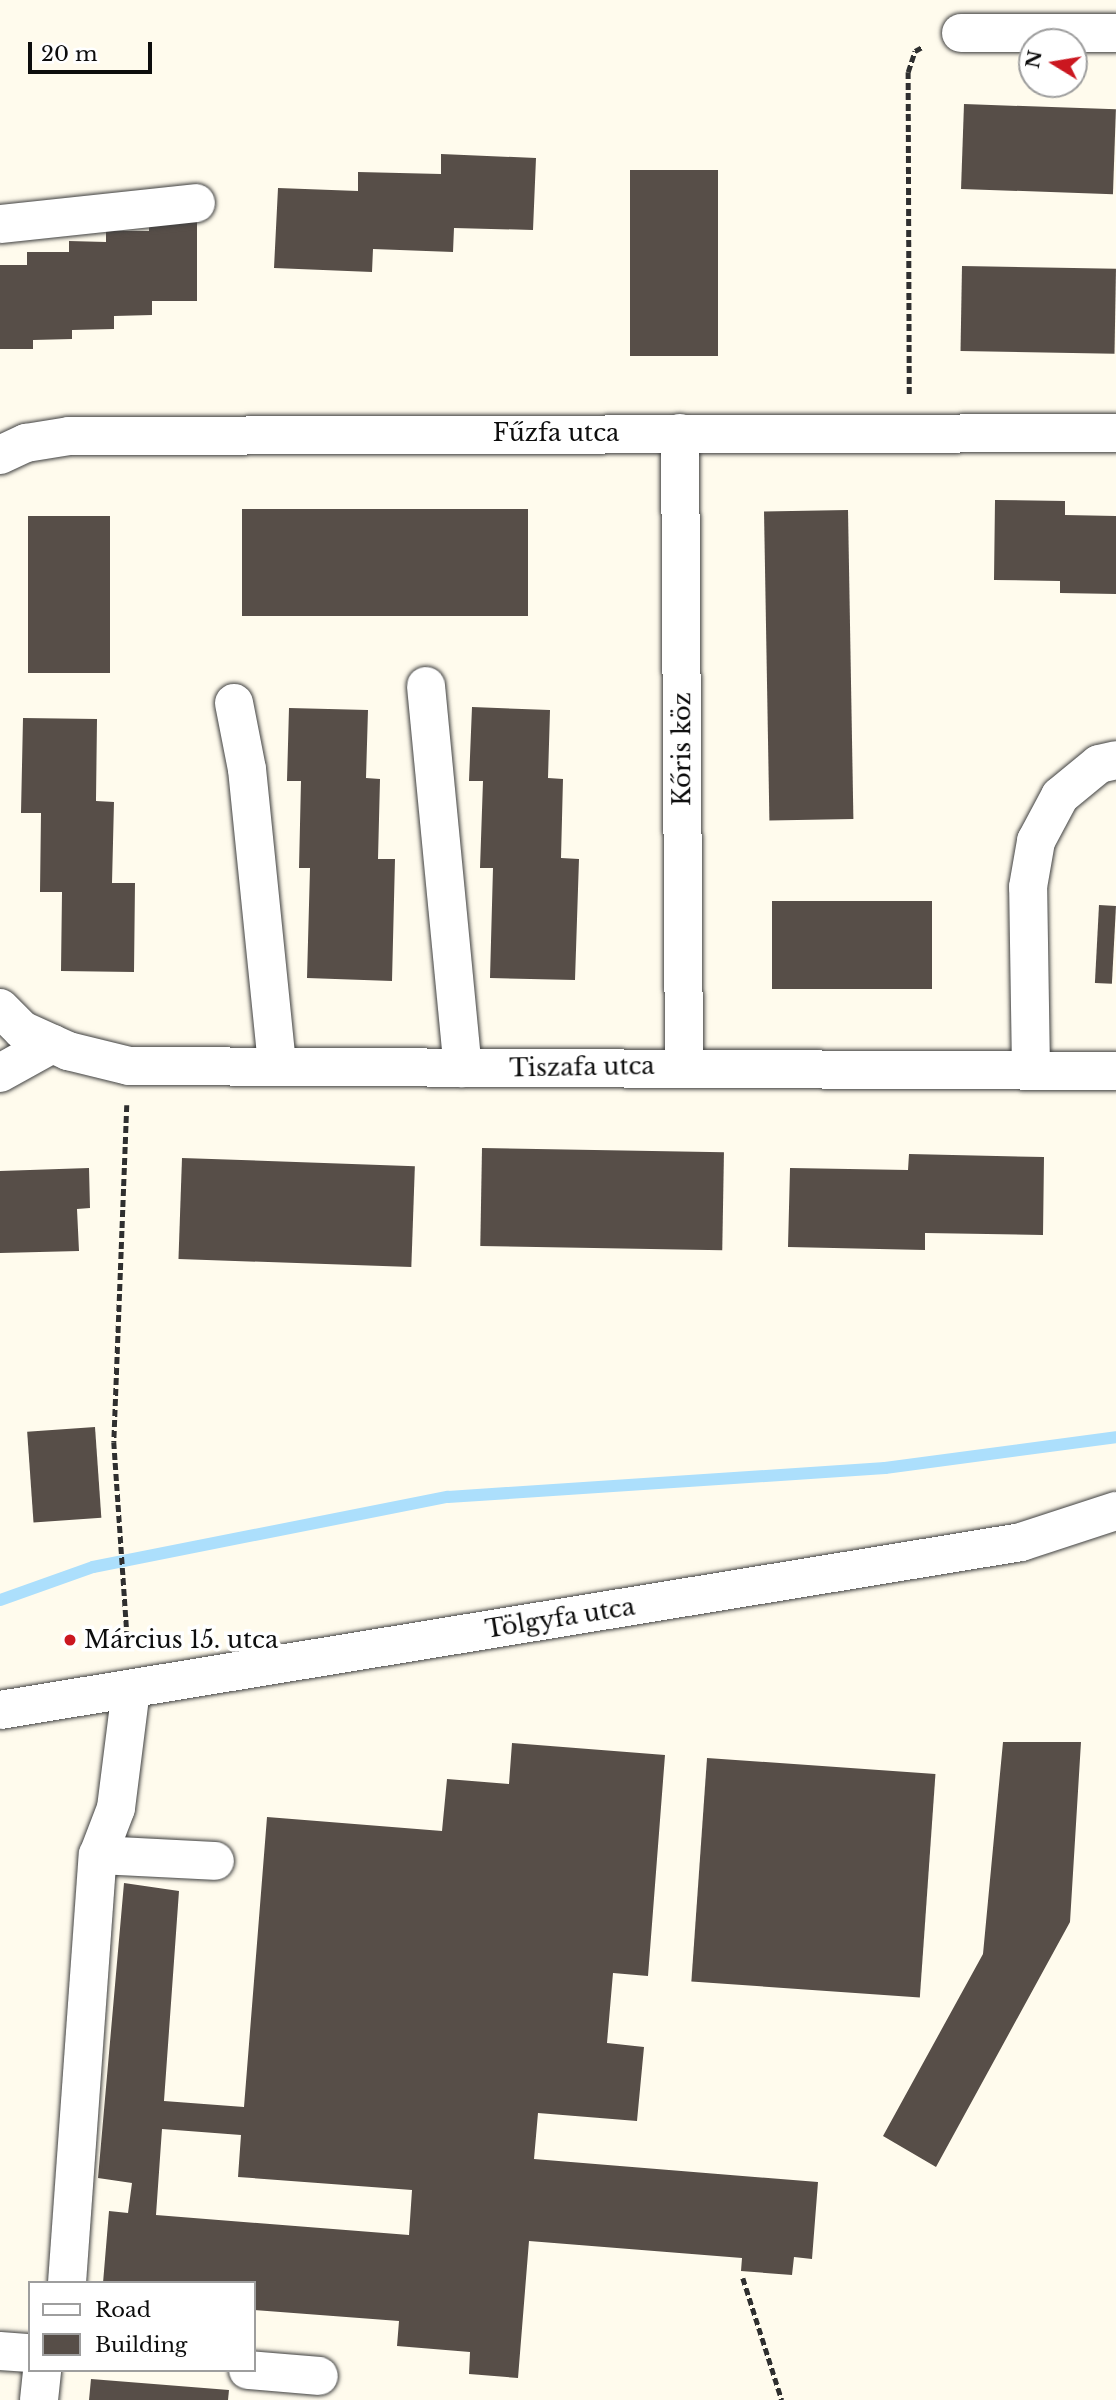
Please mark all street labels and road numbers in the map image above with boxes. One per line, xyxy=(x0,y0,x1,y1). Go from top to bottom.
street label: Fűzfa utca xyxy=(493,419,619,447)
street label: Kőris köz xyxy=(668,692,696,806)
street label: Tiszafa utca xyxy=(509,1051,655,1083)
street label: Tölgyfa utca xyxy=(483,1592,637,1644)

